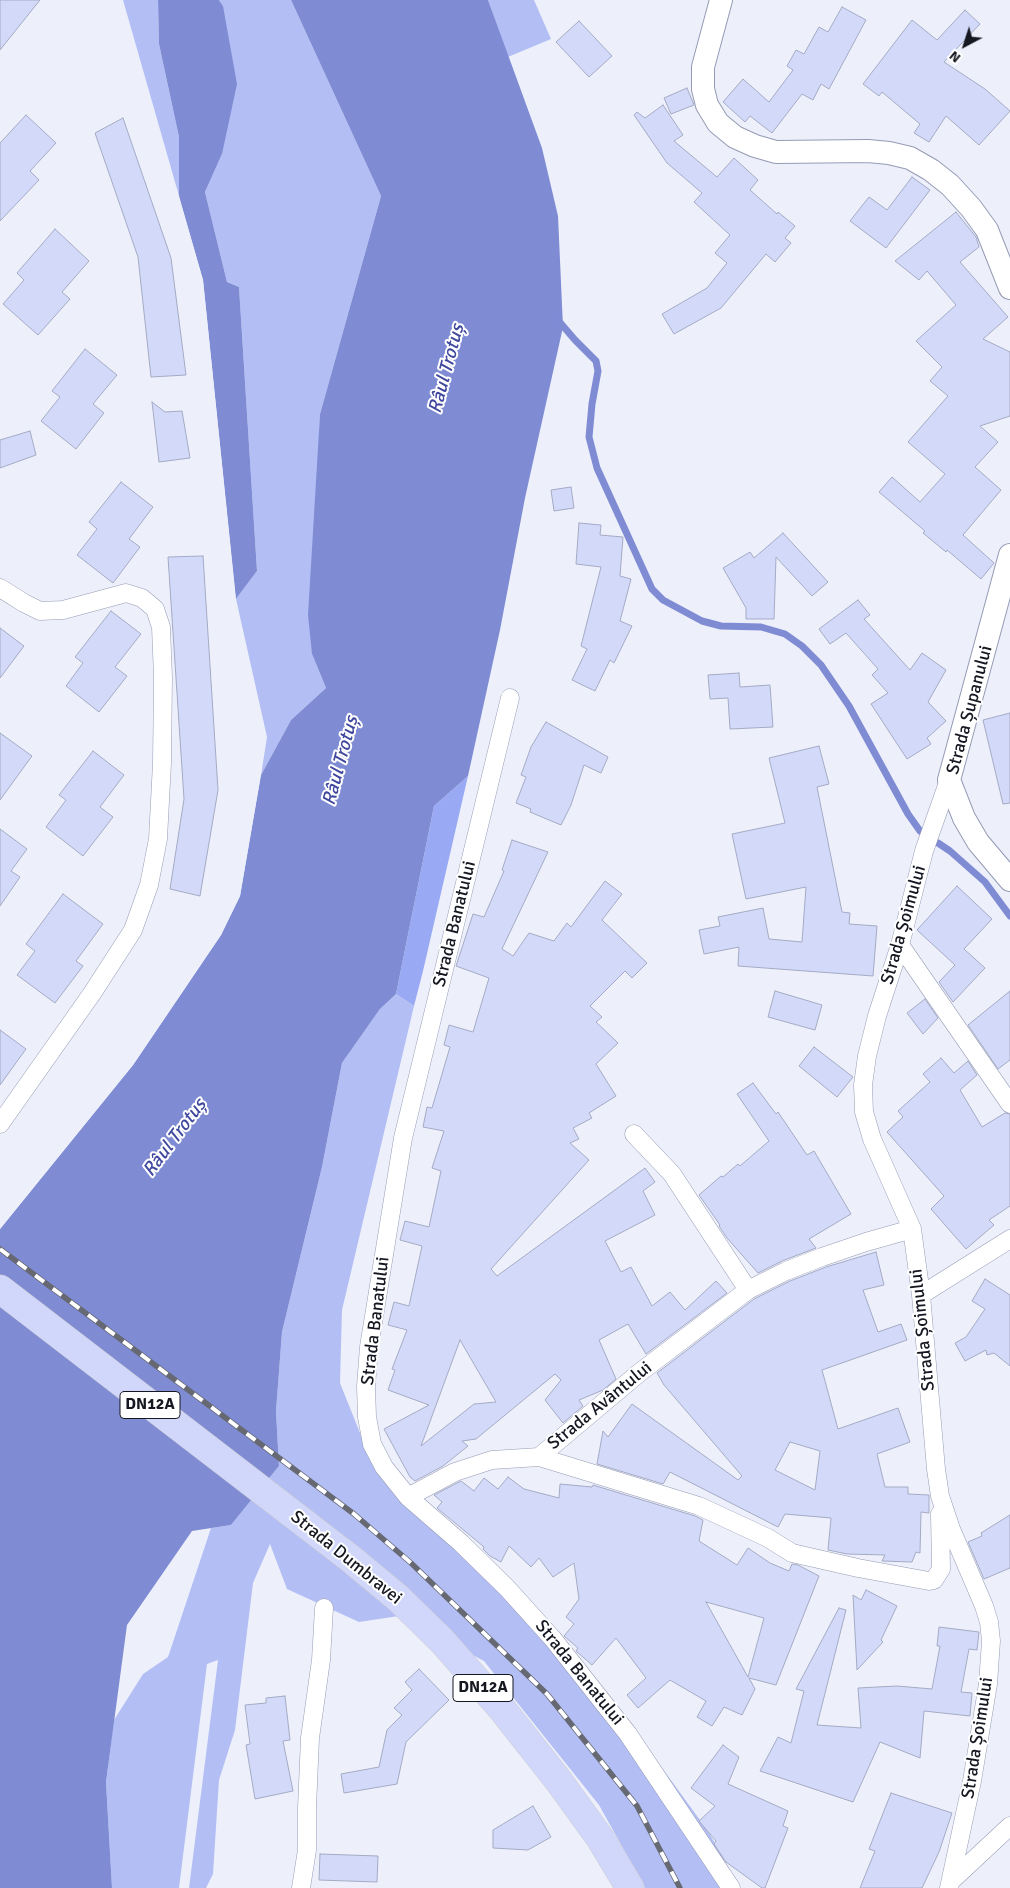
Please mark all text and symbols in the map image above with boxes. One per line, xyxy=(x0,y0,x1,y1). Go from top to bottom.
north arrow xyxy=(940,20,990,70)
text: N xyxy=(946,47,964,67)
water label: Râul Trotuș xyxy=(424,322,470,416)
street label: Strada Șupanului xyxy=(942,643,998,777)
water label: Râul Trotuș xyxy=(318,714,364,808)
street label: Strada Banatului xyxy=(429,859,481,989)
street label: Strada Șoimului xyxy=(877,863,931,987)
water label: Râul Trotuș xyxy=(138,1095,212,1181)
street label: Strada Banatului xyxy=(357,1256,395,1386)
street label: Strada Șoimului xyxy=(906,1268,940,1392)
street label: Strada Avântului xyxy=(543,1357,657,1455)
road number: DN12A xyxy=(120,1392,180,1418)
street label: Strada Dumbravei xyxy=(286,1506,406,1610)
street label: Strada Banatului xyxy=(530,1616,628,1730)
road number: DN12A xyxy=(453,1675,513,1702)
street label: Strada Șoimului xyxy=(958,1676,998,1800)

